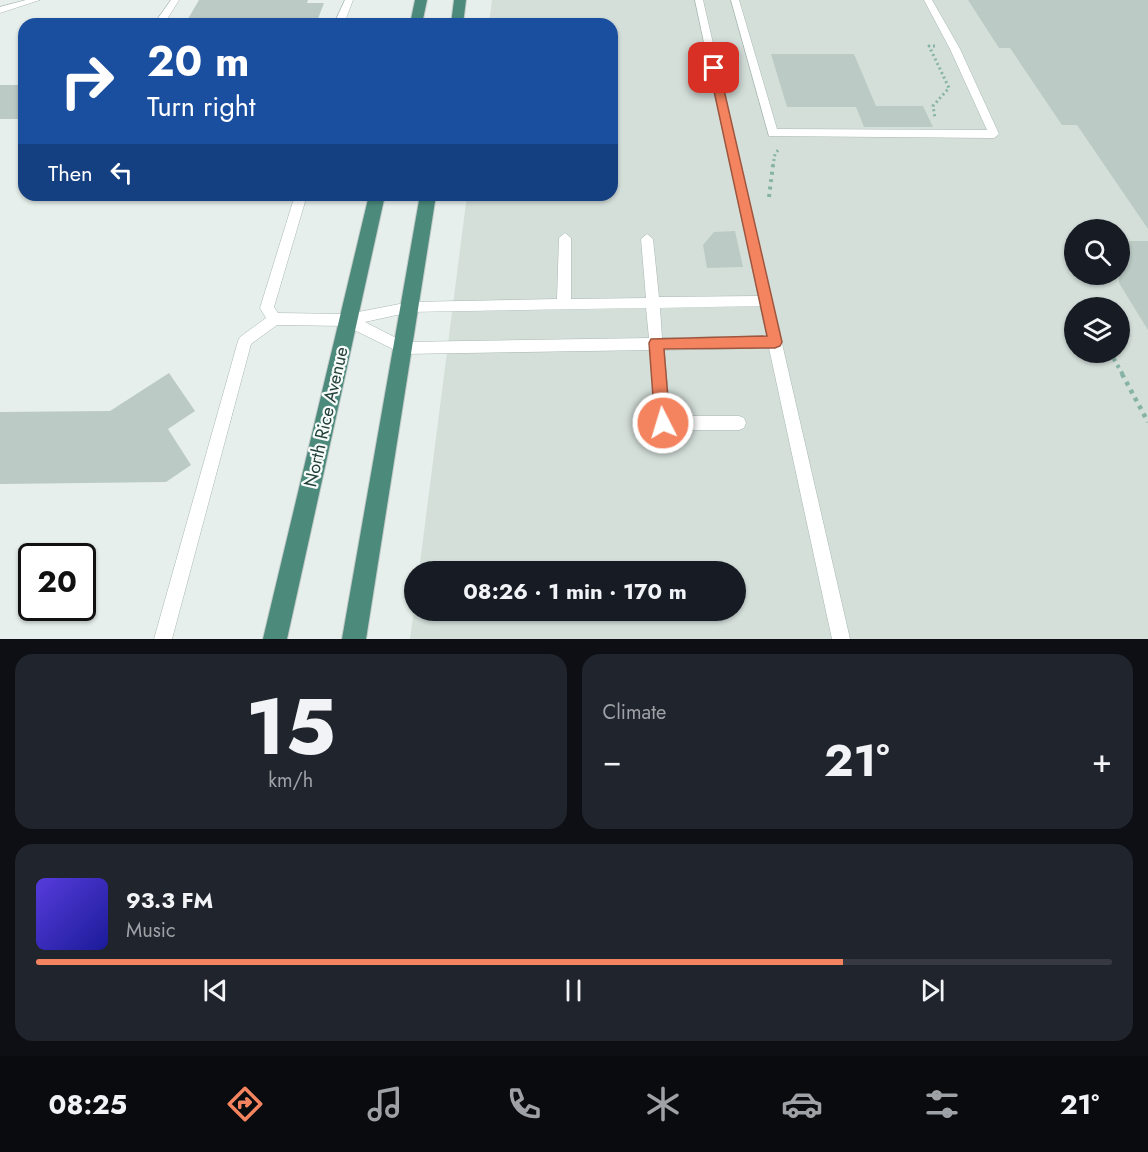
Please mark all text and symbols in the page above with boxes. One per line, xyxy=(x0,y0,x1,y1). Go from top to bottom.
text: 20 m xyxy=(147,31,249,92)
icon: right xyxy=(48,42,126,120)
pin xyxy=(688,42,739,93)
icon: arrive xyxy=(697,51,730,84)
text: Turn right xyxy=(147,87,255,126)
icon: left xyxy=(105,156,138,189)
text: Then xyxy=(48,157,93,189)
map controls xyxy=(1064,219,1130,363)
button: search xyxy=(1064,219,1130,285)
button: layers xyxy=(1064,297,1130,363)
street label: North Rice Avenue xyxy=(297,344,355,490)
position arrow xyxy=(631,391,695,455)
speed limit sign: 20 xyxy=(18,543,96,621)
text: 08:26 · 1 min · 170 m xyxy=(463,575,687,607)
text: 15 xyxy=(246,671,336,783)
text: Climate xyxy=(603,698,666,727)
text: 21° xyxy=(824,728,890,793)
text: − xyxy=(603,737,622,784)
text: + xyxy=(1092,737,1112,784)
text: km/h xyxy=(268,766,313,795)
text: 93.3 FM xyxy=(126,884,213,916)
text: Music xyxy=(126,916,176,945)
icon: previous xyxy=(199,974,232,1007)
icon: pause xyxy=(557,974,590,1007)
icon: next xyxy=(916,974,949,1007)
icon: directions xyxy=(224,1083,266,1125)
icon: music xyxy=(364,1083,406,1125)
icon: phone xyxy=(503,1083,545,1125)
icon: climate xyxy=(642,1083,684,1125)
icon: car xyxy=(781,1083,823,1125)
icon: filters xyxy=(921,1083,963,1125)
text: 08:25 xyxy=(49,1085,127,1124)
text: 21° xyxy=(1060,1085,1099,1124)

